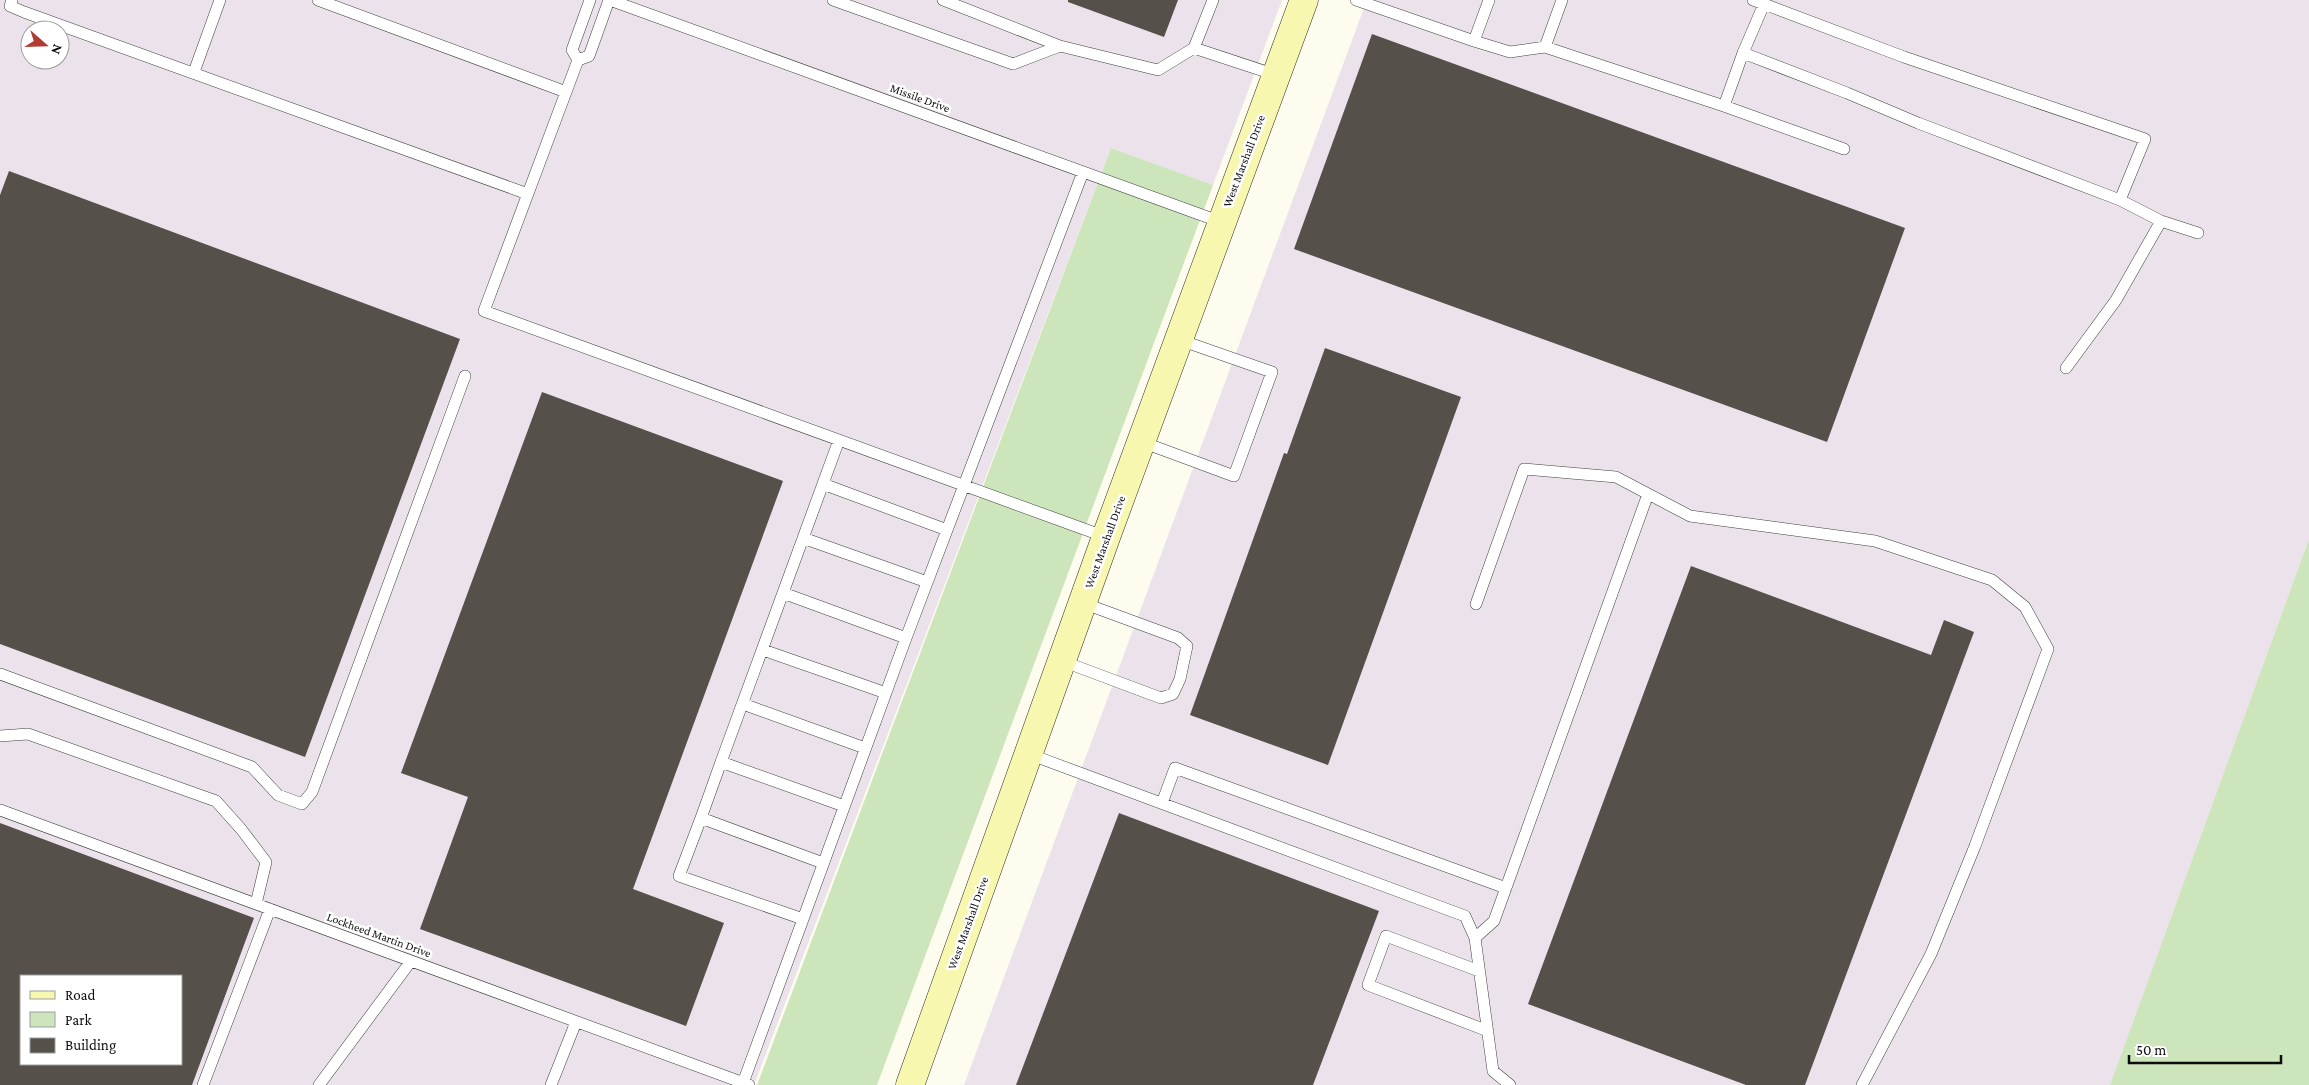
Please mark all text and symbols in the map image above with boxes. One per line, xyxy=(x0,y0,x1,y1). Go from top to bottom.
north arrow xyxy=(20,20,70,70)
text: N xyxy=(48,42,66,57)
street label: Missile Drive xyxy=(888,81,952,115)
street label: West Marshall Drive xyxy=(1220,113,1268,209)
street label: West Marshall Drive xyxy=(1082,494,1128,590)
street label: West Marshall Drive xyxy=(945,875,991,971)
street label: Lockheed Martin Drive xyxy=(325,910,433,960)
legend xyxy=(20,975,182,1065)
text: Road xyxy=(65,987,96,1003)
text: Park xyxy=(65,1012,92,1028)
scale bar xyxy=(2129,1032,2282,1064)
text: Building xyxy=(65,1037,116,1054)
text: 50 m xyxy=(2136,1042,2166,1058)

